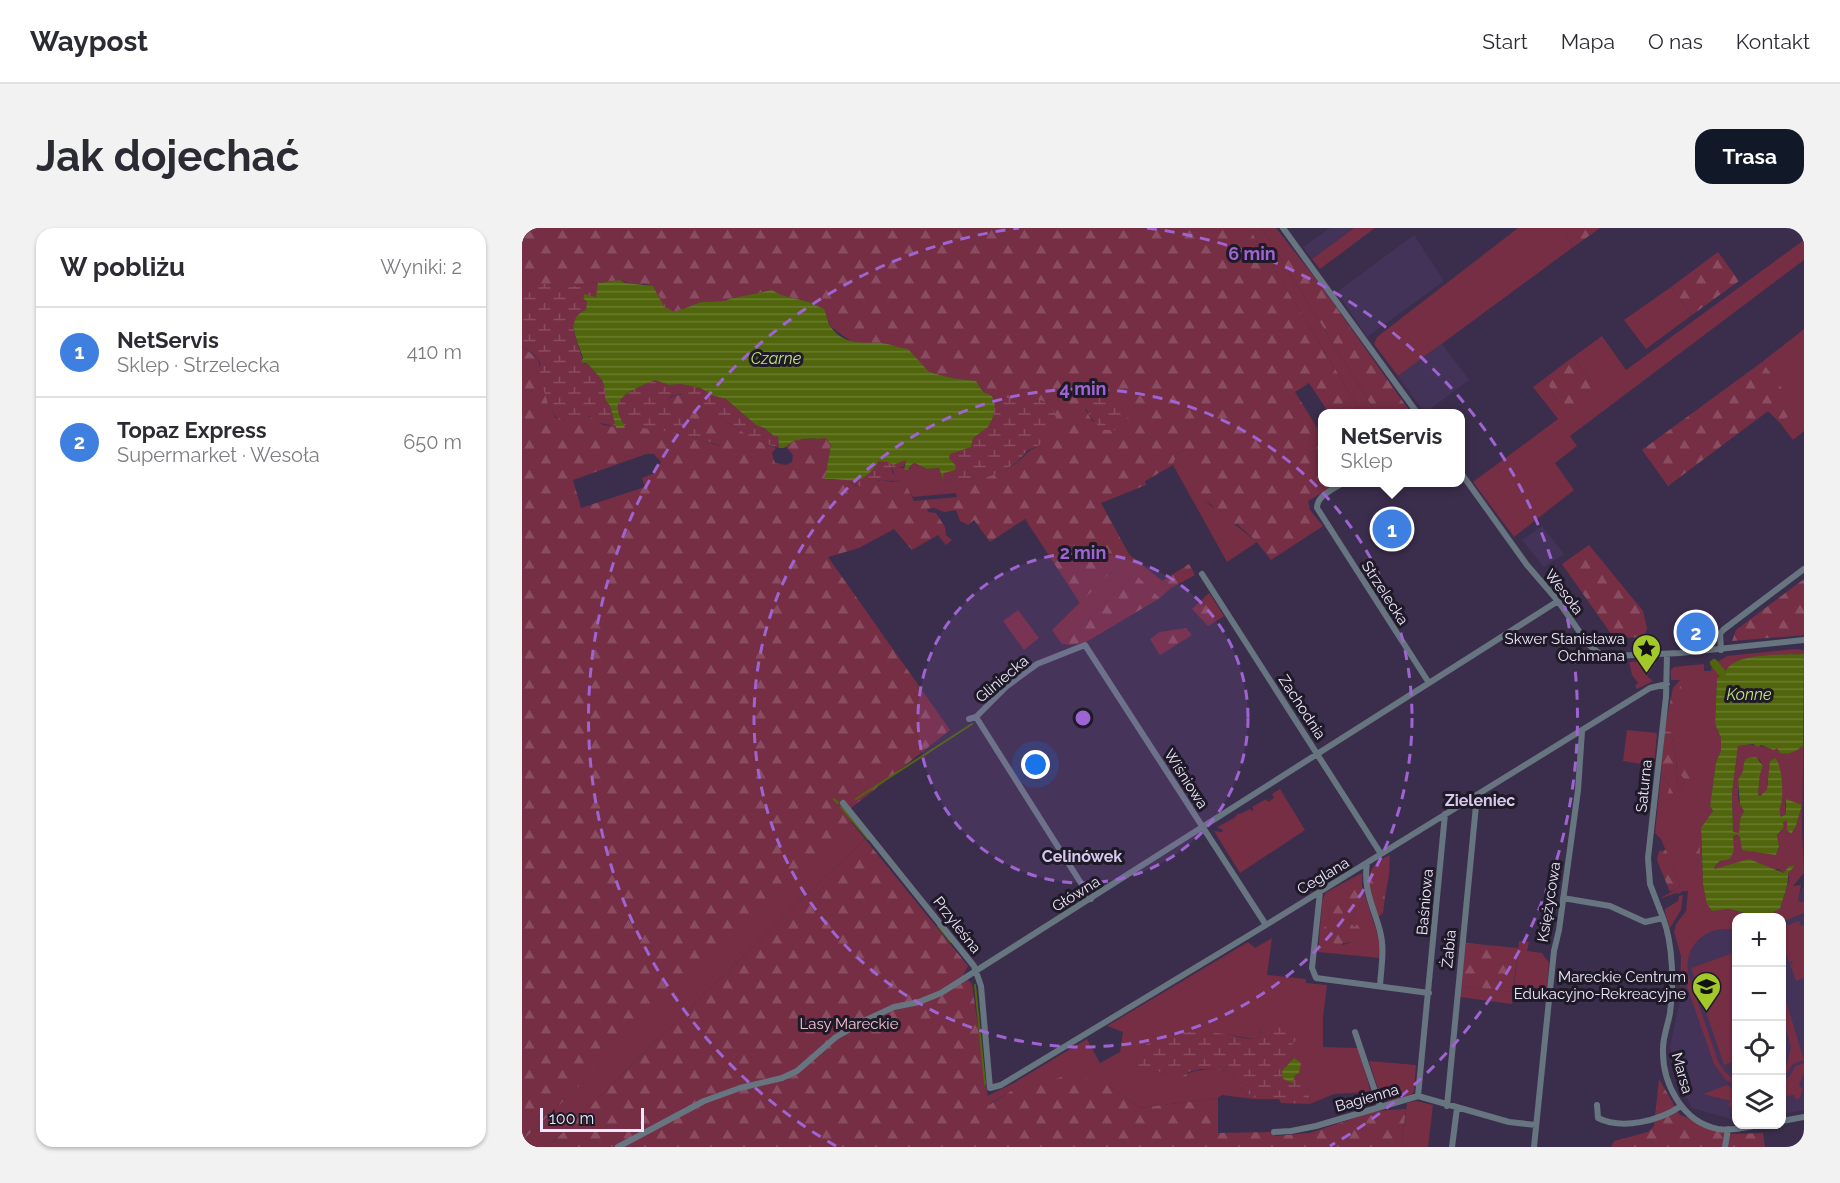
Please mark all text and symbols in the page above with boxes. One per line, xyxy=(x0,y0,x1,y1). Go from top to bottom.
text: Waypost xyxy=(30,25,148,58)
text: Start xyxy=(1482,29,1528,54)
text: Mapa xyxy=(1561,29,1615,54)
text: O nas xyxy=(1648,29,1703,54)
text: Kontakt xyxy=(1736,29,1810,54)
button: Trasa xyxy=(1695,129,1804,184)
text: Jak dojechać xyxy=(36,132,299,181)
text: 6 min xyxy=(1228,243,1276,264)
text: W pobliżu xyxy=(60,252,185,282)
text: Wyniki: 2 xyxy=(380,255,462,279)
text: NetServis xyxy=(117,327,219,353)
text: 1 xyxy=(75,340,84,364)
text: 410 m xyxy=(407,340,462,364)
water label: Czarne xyxy=(751,349,802,368)
text: Sklep · Strzelecka xyxy=(117,353,280,377)
text: 4 min xyxy=(1060,378,1106,399)
popup xyxy=(1318,409,1465,487)
text: Topaz Express xyxy=(117,417,267,443)
text: NetServis xyxy=(1341,423,1442,449)
text: 2 xyxy=(74,430,85,454)
text: 650 m xyxy=(403,430,462,454)
text: Supermarket · Wesoła xyxy=(117,443,320,467)
text: Sklep xyxy=(1341,449,1393,473)
pin: 1 xyxy=(1372,506,1412,552)
text: 2 min xyxy=(1060,542,1106,563)
street label: Strzelecka xyxy=(1358,558,1412,628)
street label: Wesoła xyxy=(1541,566,1587,618)
pin: 2 xyxy=(1676,610,1716,654)
place label: Skwer Stanisława Ochmana xyxy=(1505,630,1625,665)
place icon: Skwer Stanisława Ochmana xyxy=(1630,632,1662,674)
street label: Gliniecka xyxy=(972,652,1032,706)
street label: Zachodnia xyxy=(1275,671,1329,743)
water label: Konne xyxy=(1727,685,1772,704)
centre of rings xyxy=(1073,708,1093,728)
street label: Wiśniowa xyxy=(1160,746,1212,812)
your location xyxy=(1021,750,1050,779)
street label: Saturna xyxy=(1632,759,1656,813)
district label: Zieleniec xyxy=(1445,791,1515,810)
district label: Celinówek xyxy=(1042,847,1122,866)
street label: Ceglana xyxy=(1294,853,1352,899)
street label: Księżycowa xyxy=(1534,861,1564,943)
street label: Baśniowa xyxy=(1413,868,1437,936)
street label: Główna xyxy=(1049,872,1103,916)
street label: Przyleśna xyxy=(929,893,985,957)
map controls xyxy=(1732,913,1786,1129)
button: + xyxy=(1732,913,1786,967)
street label: Żabia xyxy=(1437,929,1460,969)
button: − xyxy=(1732,967,1786,1021)
place label: Mareckie Centrum Edukacyjno-Rekreacyjne xyxy=(1514,968,1686,1003)
school or university icon: Mareckie Centrum Edukacyjno-Rekreacyjne xyxy=(1691,970,1723,1012)
park label: Lasy Mareckie xyxy=(800,1015,899,1033)
button: locate xyxy=(1732,1021,1786,1075)
street label: Marsa xyxy=(1668,1050,1696,1096)
button: layers xyxy=(1732,1075,1786,1129)
street label: Bagienna xyxy=(1333,1080,1401,1116)
scale bar xyxy=(540,1105,644,1132)
text: 100 m xyxy=(549,1109,594,1128)

